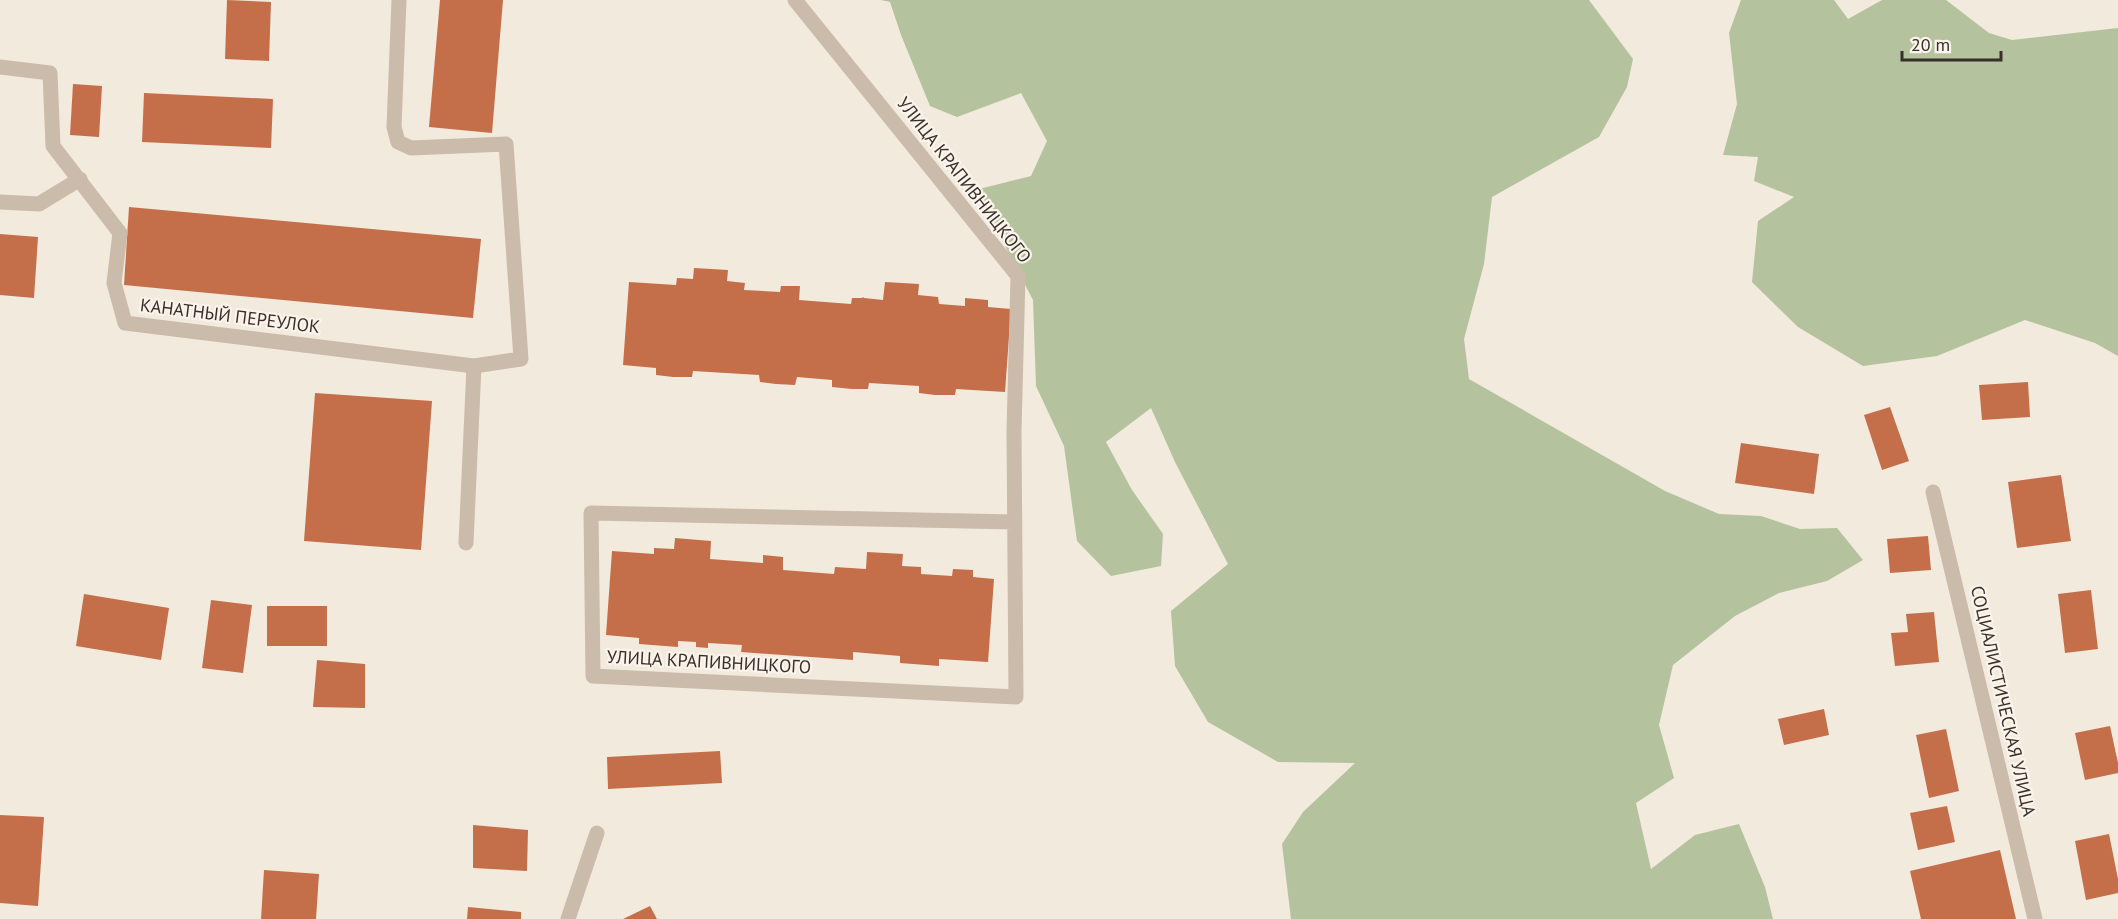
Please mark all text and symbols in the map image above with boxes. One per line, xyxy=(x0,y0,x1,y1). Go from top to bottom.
scale bar xyxy=(1902,24,2001,62)
text: 20 m xyxy=(1911,33,1950,56)
street label: УЛИЦА КРАПИВНИЦКОГО xyxy=(892,92,1036,267)
street label: КАНАТНЫЙ ПЕРЕУЛОК xyxy=(139,293,321,338)
street label: СОЦИАЛИСТИЧЕСКАЯ УЛИЦА xyxy=(1966,584,2041,819)
street label: УЛИЦА КРАПИВНИЦКОГО xyxy=(606,645,812,678)

